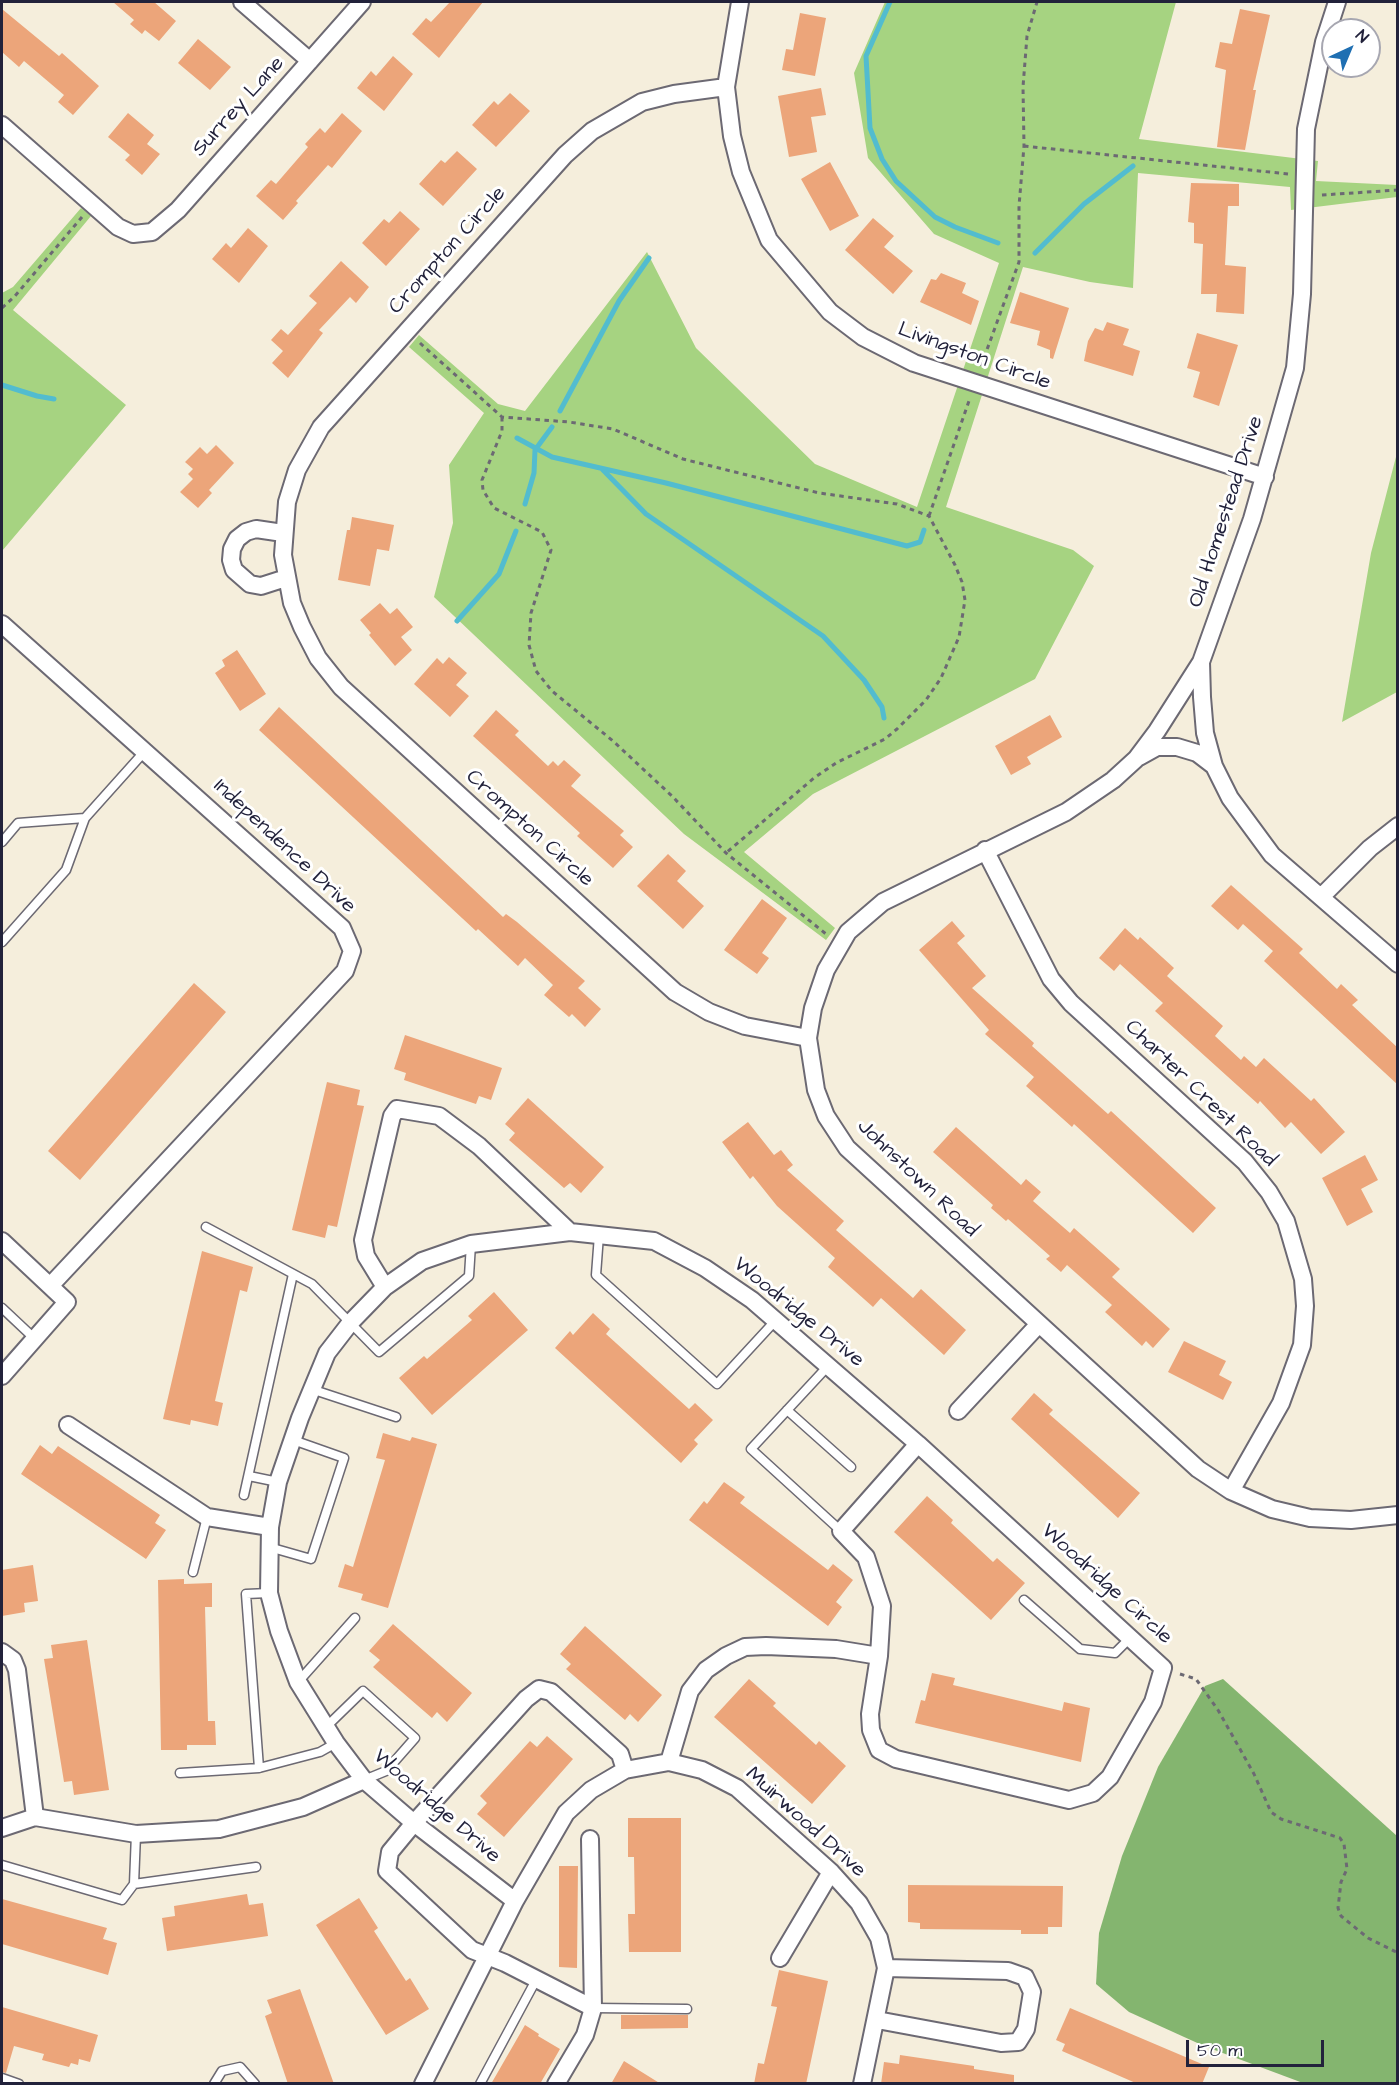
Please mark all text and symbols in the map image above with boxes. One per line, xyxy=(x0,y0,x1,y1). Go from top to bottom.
north arrow xyxy=(1321,18,1381,78)
text: N xyxy=(1351,25,1373,48)
street label: Surrey Lane xyxy=(188,52,290,162)
street label: Crompton Circle xyxy=(384,182,512,320)
street label: Livingston Circle xyxy=(894,318,1054,396)
street label: Old Homestead Drive xyxy=(1184,413,1270,611)
street label: Crompton Circle xyxy=(460,765,598,893)
street label: Independence Drive xyxy=(208,774,360,920)
street label: Charter Crest Road xyxy=(1119,1015,1281,1173)
street label: Johnstown Road xyxy=(851,1115,983,1243)
street label: Woodridge Drive xyxy=(728,1253,868,1373)
street label: Woodridge Circle xyxy=(1035,1519,1177,1651)
street label: Woodridge Drive xyxy=(367,1745,505,1869)
street label: Muirwood Drive xyxy=(740,1762,870,1884)
scale bar xyxy=(1189,2028,1327,2066)
text: 50 m xyxy=(1197,2038,1242,2063)

